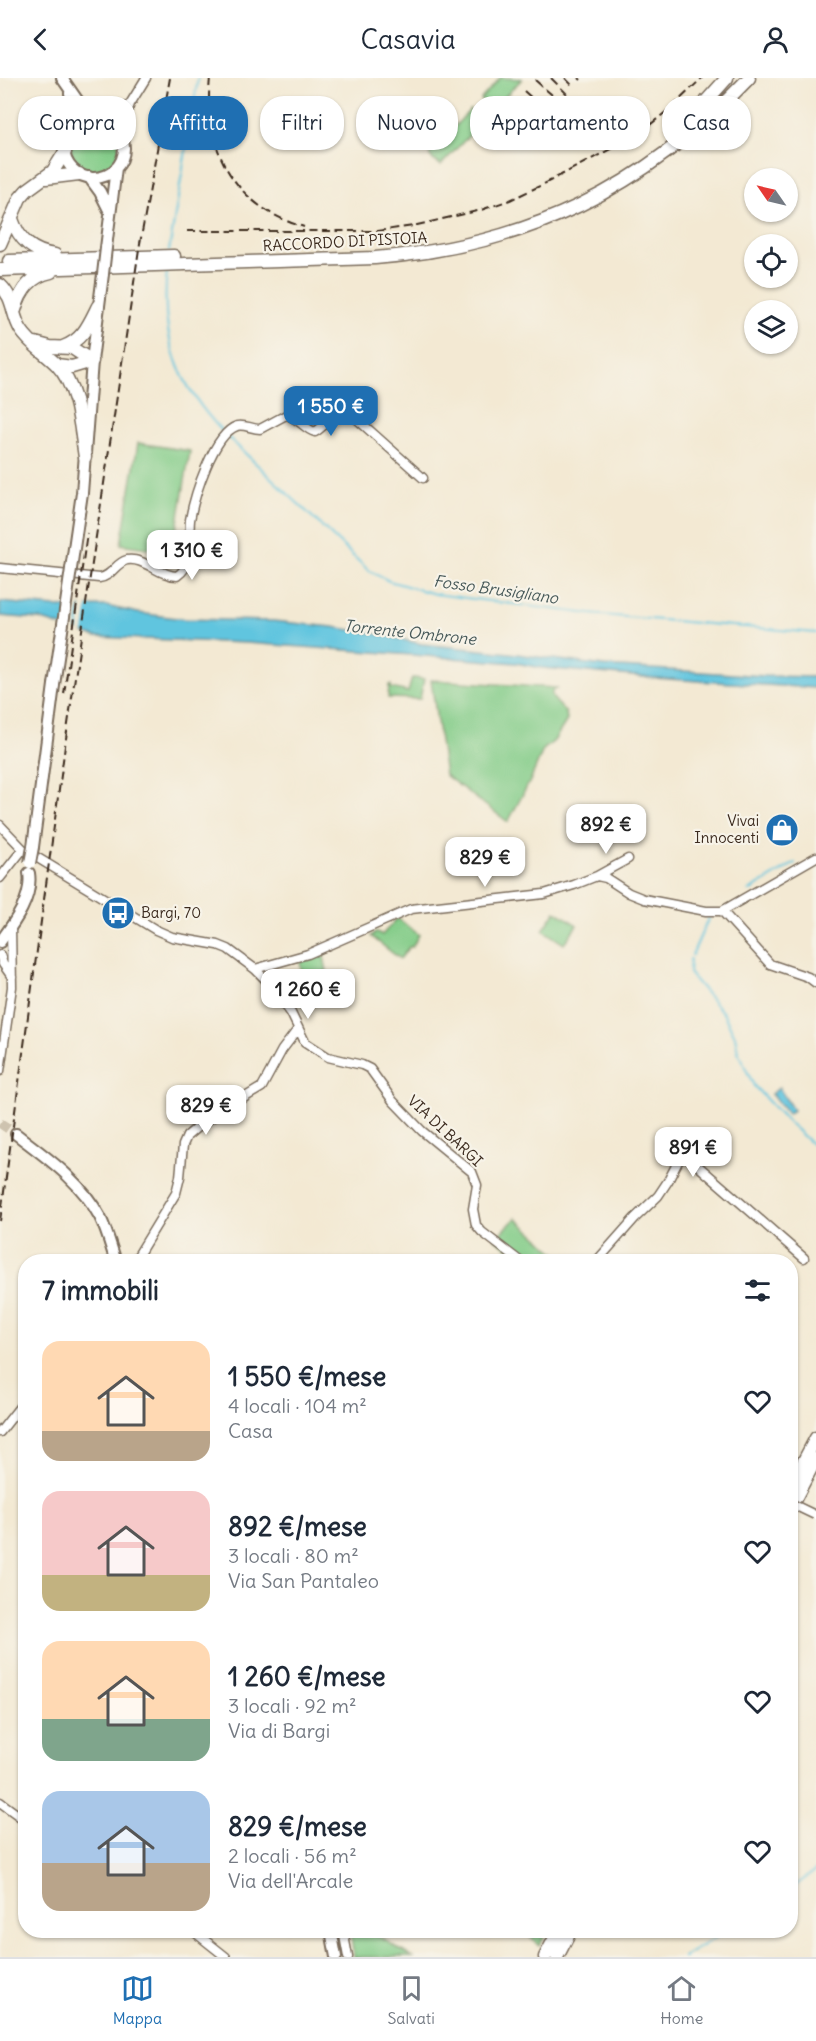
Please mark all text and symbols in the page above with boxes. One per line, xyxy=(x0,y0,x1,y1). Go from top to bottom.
text: Casavia xyxy=(360,22,456,56)
icon: back xyxy=(24,23,57,56)
icon: person xyxy=(759,23,792,56)
chip: Compra xyxy=(18,96,136,150)
chip: Affitta xyxy=(148,96,248,150)
chip: Filtri xyxy=(260,96,344,150)
chip: Nuovo xyxy=(356,96,458,150)
chip: Appartamento xyxy=(470,96,650,150)
chip: Casa xyxy=(662,96,751,150)
north arrow xyxy=(744,168,798,222)
map controls xyxy=(744,168,798,354)
street label: RACCORDO DI PISTOIA xyxy=(262,228,428,255)
button: locate xyxy=(744,234,798,288)
button: layers xyxy=(744,300,798,354)
pin: 1 550 € xyxy=(276,386,386,437)
text: 1 550 € xyxy=(298,393,364,418)
pin: 1 310 € xyxy=(137,530,247,581)
text: 1 310 € xyxy=(161,537,223,562)
water label: Fosso Brusigliano xyxy=(433,570,560,608)
water label: Torrente Ombrone xyxy=(343,615,478,649)
pin: 892 € xyxy=(564,804,648,855)
text: 892 € xyxy=(580,811,632,836)
place label: Vivai Innocenti xyxy=(694,811,759,847)
shop icon: Vivai Innocenti xyxy=(764,812,800,848)
pin: 829 € xyxy=(443,837,527,888)
text: 829 € xyxy=(459,844,511,869)
bus stop icon: Bargi, 70 xyxy=(100,895,136,931)
place label: Bargi, 70 xyxy=(141,903,201,922)
pin: 1 260 € xyxy=(253,969,363,1020)
text: 1 260 € xyxy=(275,976,341,1001)
pin: 829 € xyxy=(164,1085,248,1136)
street label: VIA DI BARGI xyxy=(404,1091,487,1170)
text: 829 € xyxy=(180,1092,232,1117)
pin: 891 € xyxy=(651,1127,735,1178)
text: 891 € xyxy=(669,1134,717,1159)
text: 7 immobili xyxy=(42,1274,159,1307)
icon: filters xyxy=(741,1274,774,1307)
text: 1 550 €/mese xyxy=(228,1360,386,1393)
icon: home xyxy=(90,1365,162,1437)
icon: heart xyxy=(741,1385,774,1418)
text: 4 locali · 104 m² xyxy=(228,1393,367,1418)
text: Casa xyxy=(228,1418,273,1443)
text: 892 €/mese xyxy=(228,1510,367,1543)
icon: home xyxy=(90,1515,162,1587)
icon: heart xyxy=(741,1535,774,1568)
text: 3 locali · 80 m² xyxy=(228,1543,359,1568)
text: Via San Pantaleo xyxy=(228,1568,379,1593)
text: 1 260 €/mese xyxy=(228,1660,386,1693)
icon: home xyxy=(90,1665,162,1737)
icon: heart xyxy=(741,1685,774,1718)
text: 3 locali · 92 m² xyxy=(228,1693,356,1718)
text: Via di Bargi xyxy=(228,1718,330,1743)
text: 829 €/mese xyxy=(228,1810,367,1843)
icon: home xyxy=(90,1815,162,1887)
icon: heart xyxy=(741,1835,774,1868)
text: 2 locali · 56 m² xyxy=(228,1843,357,1868)
text: Via dell'Arcale xyxy=(228,1868,353,1893)
tab: Mappa xyxy=(113,1972,162,2028)
tab: Salvati xyxy=(387,1972,435,2028)
tab: Home xyxy=(660,1972,703,2028)

